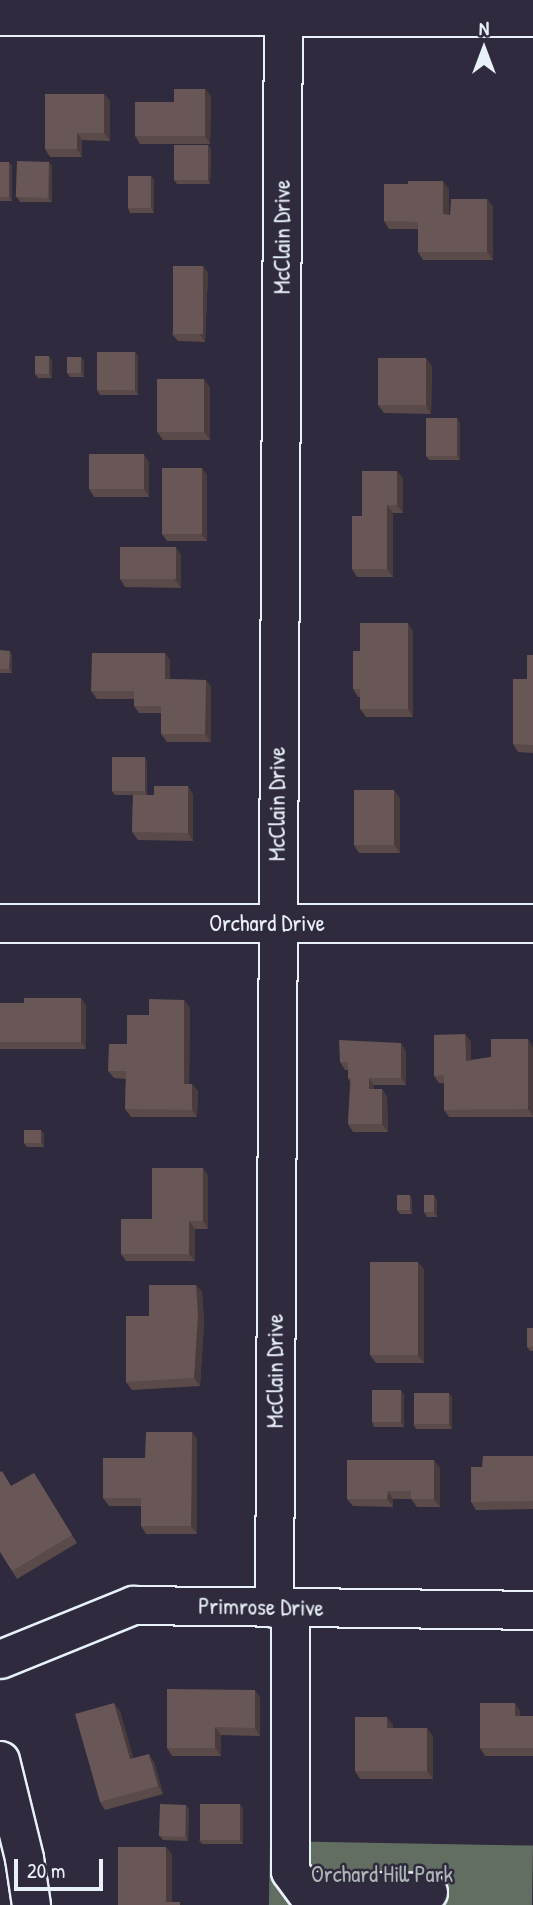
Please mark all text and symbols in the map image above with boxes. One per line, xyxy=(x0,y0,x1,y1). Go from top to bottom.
north arrow xyxy=(449,14,519,84)
text: N xyxy=(479,15,489,41)
street label: McClain Drive xyxy=(268,180,296,294)
street label: McClain Drive xyxy=(263,747,291,861)
street label: Orchard Drive xyxy=(209,909,325,937)
street label: McClain Drive xyxy=(261,1314,289,1428)
street label: Primrose Drive xyxy=(198,1592,324,1622)
scale bar xyxy=(18,1846,107,1890)
text: 20 m xyxy=(27,1856,65,1885)
park label: Orchard Hill Park xyxy=(311,1860,453,1888)

